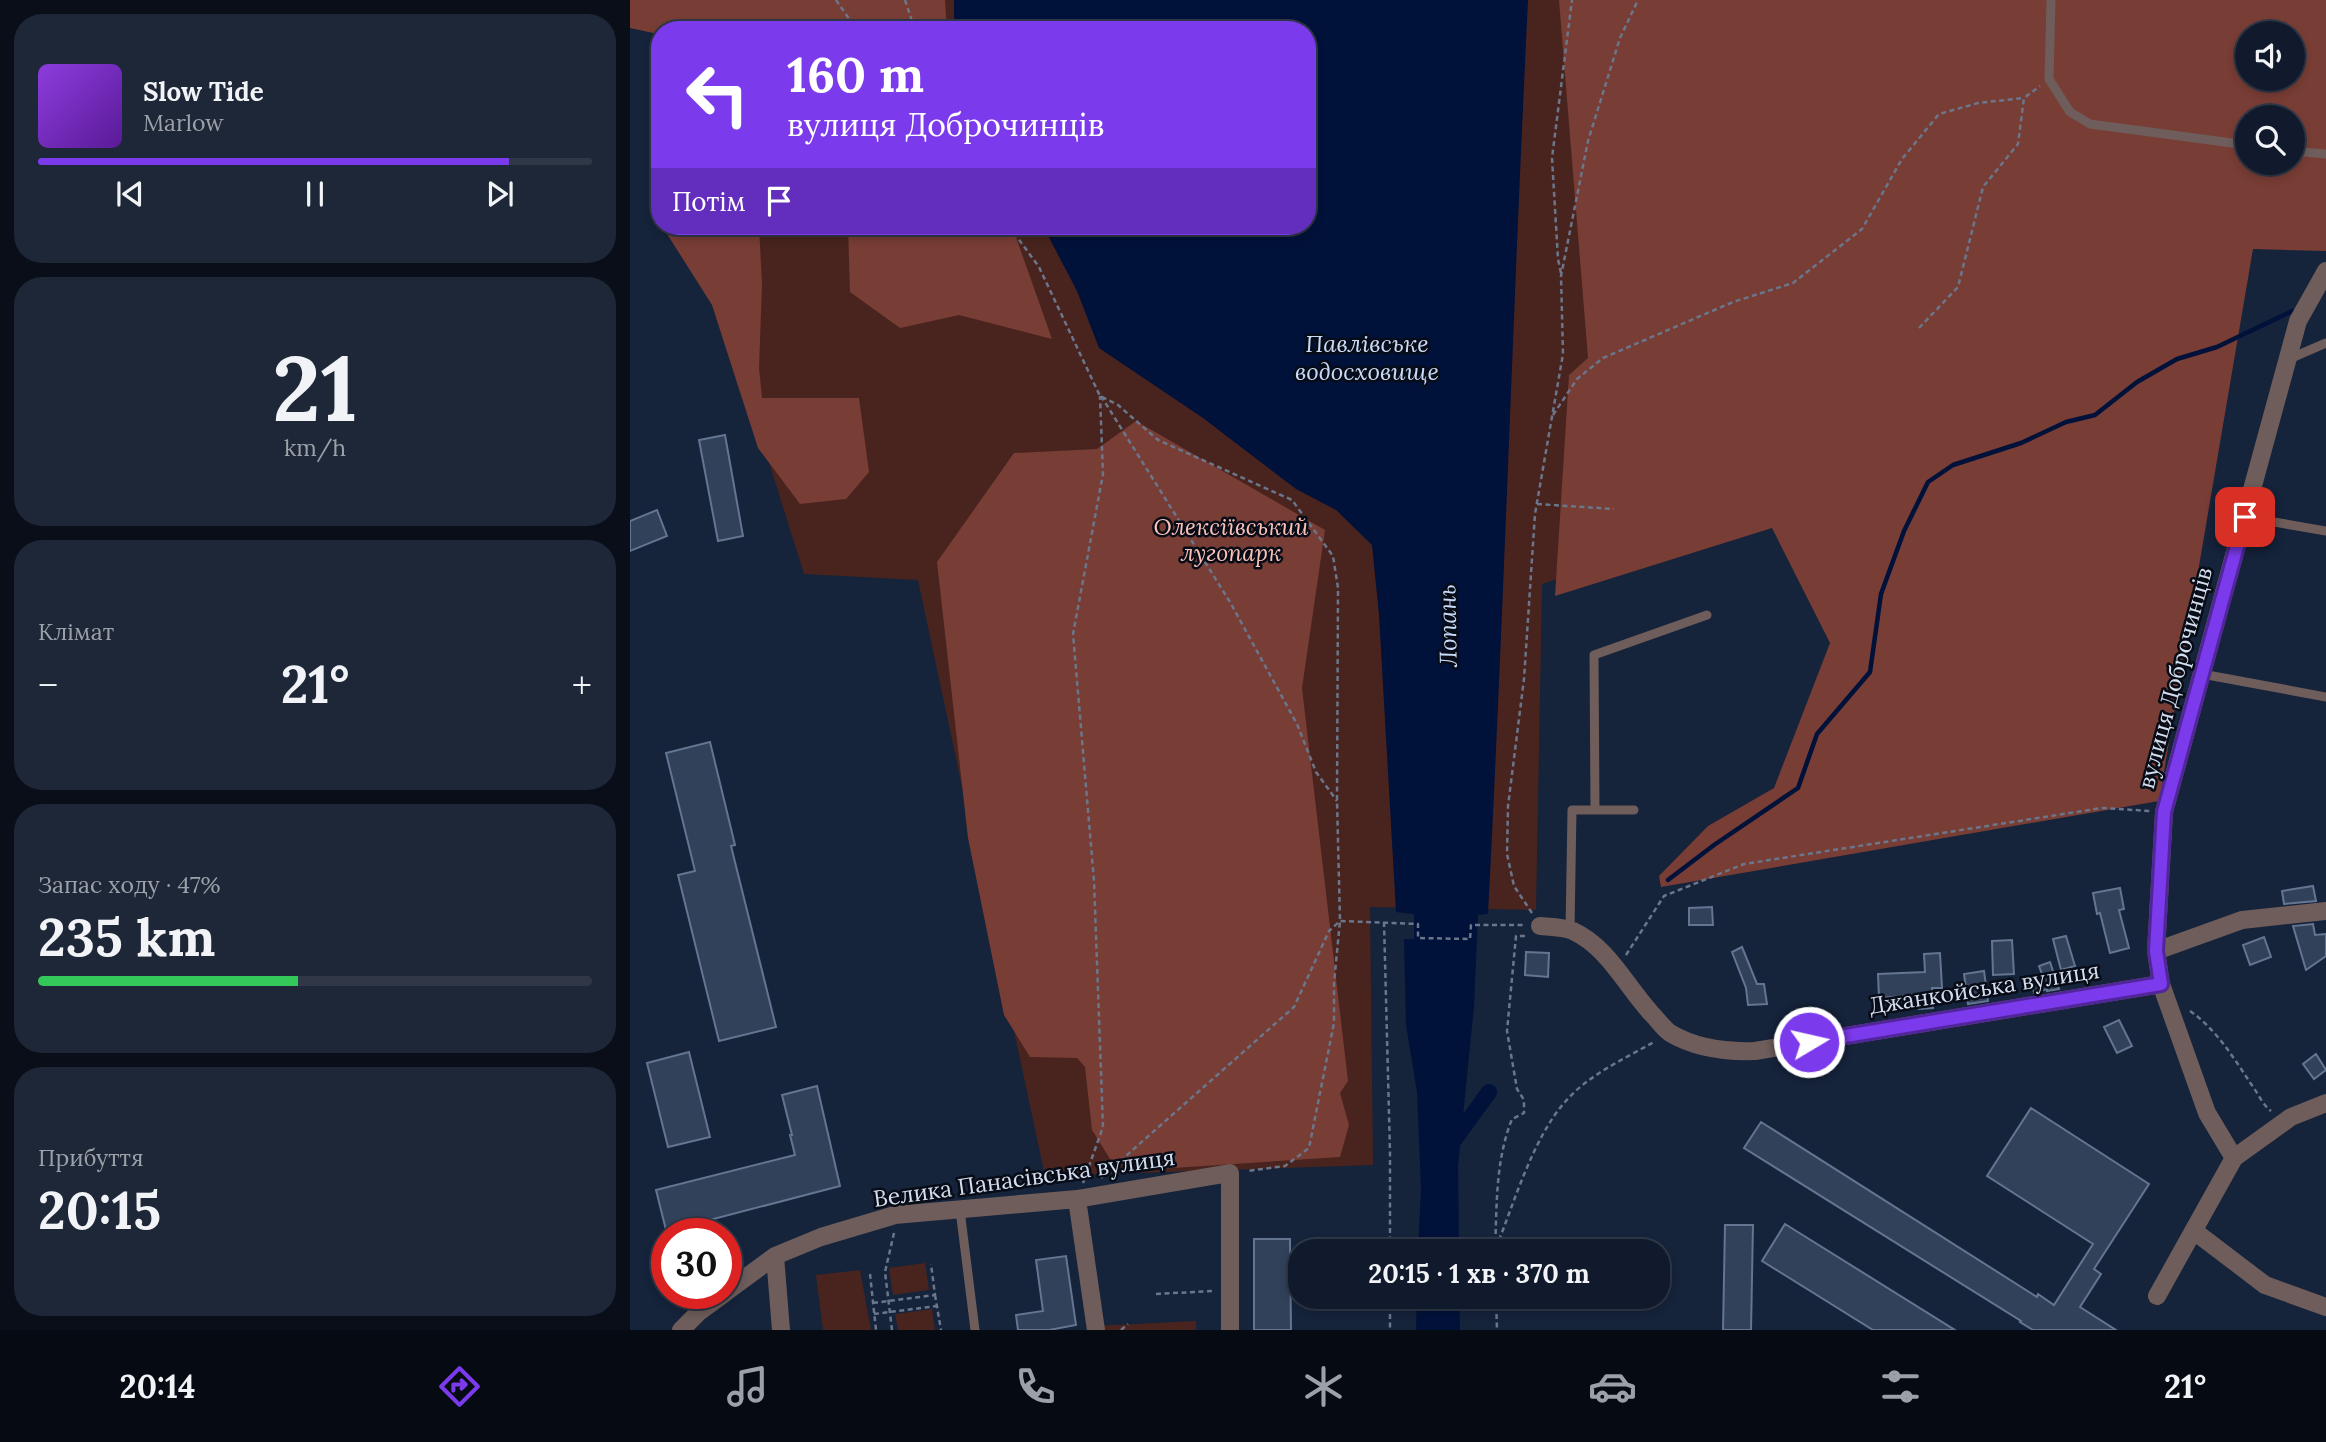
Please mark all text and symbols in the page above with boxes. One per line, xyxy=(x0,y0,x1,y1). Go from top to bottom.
map controls xyxy=(2235,21,2305,175)
button: sound xyxy=(2235,21,2305,91)
text: 160 m xyxy=(787,43,924,105)
icon: left xyxy=(672,49,763,140)
text: Slow Tide xyxy=(143,75,264,108)
text: вулиця Доброчинців xyxy=(787,104,1104,145)
button: search xyxy=(2235,105,2305,175)
text: Marlow xyxy=(143,108,224,137)
icon: previous xyxy=(111,175,149,213)
icon: pause xyxy=(296,175,334,213)
icon: next xyxy=(481,175,519,213)
icon: arrive xyxy=(760,182,798,220)
text: Потім xyxy=(672,185,746,218)
water label: Павлівське водосховище xyxy=(1295,328,1439,387)
text: 21 xyxy=(272,329,358,446)
text: km/h xyxy=(284,433,346,462)
pin xyxy=(2215,487,2275,547)
icon: arrive xyxy=(2226,498,2264,536)
park label: Олексіївський лугопарк xyxy=(1154,512,1309,567)
street label: вулиця Доброчинців xyxy=(2131,564,2218,792)
water label: Лопань xyxy=(1431,584,1464,668)
text: Клімат xyxy=(38,617,114,646)
text: 21° xyxy=(281,651,349,717)
text: − xyxy=(38,661,58,709)
text: + xyxy=(572,661,592,709)
text: Запас ходу · 47% xyxy=(38,870,221,899)
text: 235 km xyxy=(38,904,215,970)
street label: Джанкойська вулиця xyxy=(1867,955,2101,1020)
position arrow xyxy=(1772,1005,1846,1079)
street label: Велика Панасівська вулиця xyxy=(871,1142,1177,1213)
text: Прибуття xyxy=(38,1143,143,1172)
text: 20:15 xyxy=(38,1177,161,1243)
speed limit sign: 30 xyxy=(651,1218,742,1309)
text: 20:15 · 1 хв · 370 m xyxy=(1368,1257,1590,1290)
icon: directions xyxy=(435,1362,484,1411)
icon: music xyxy=(723,1362,772,1411)
icon: phone xyxy=(1011,1362,1060,1411)
icon: climate xyxy=(1299,1362,1348,1411)
icon: car xyxy=(1588,1362,1637,1411)
icon: filters xyxy=(1876,1362,1925,1411)
text: 20:14 xyxy=(120,1366,196,1407)
text: 21° xyxy=(2164,1366,2206,1407)

